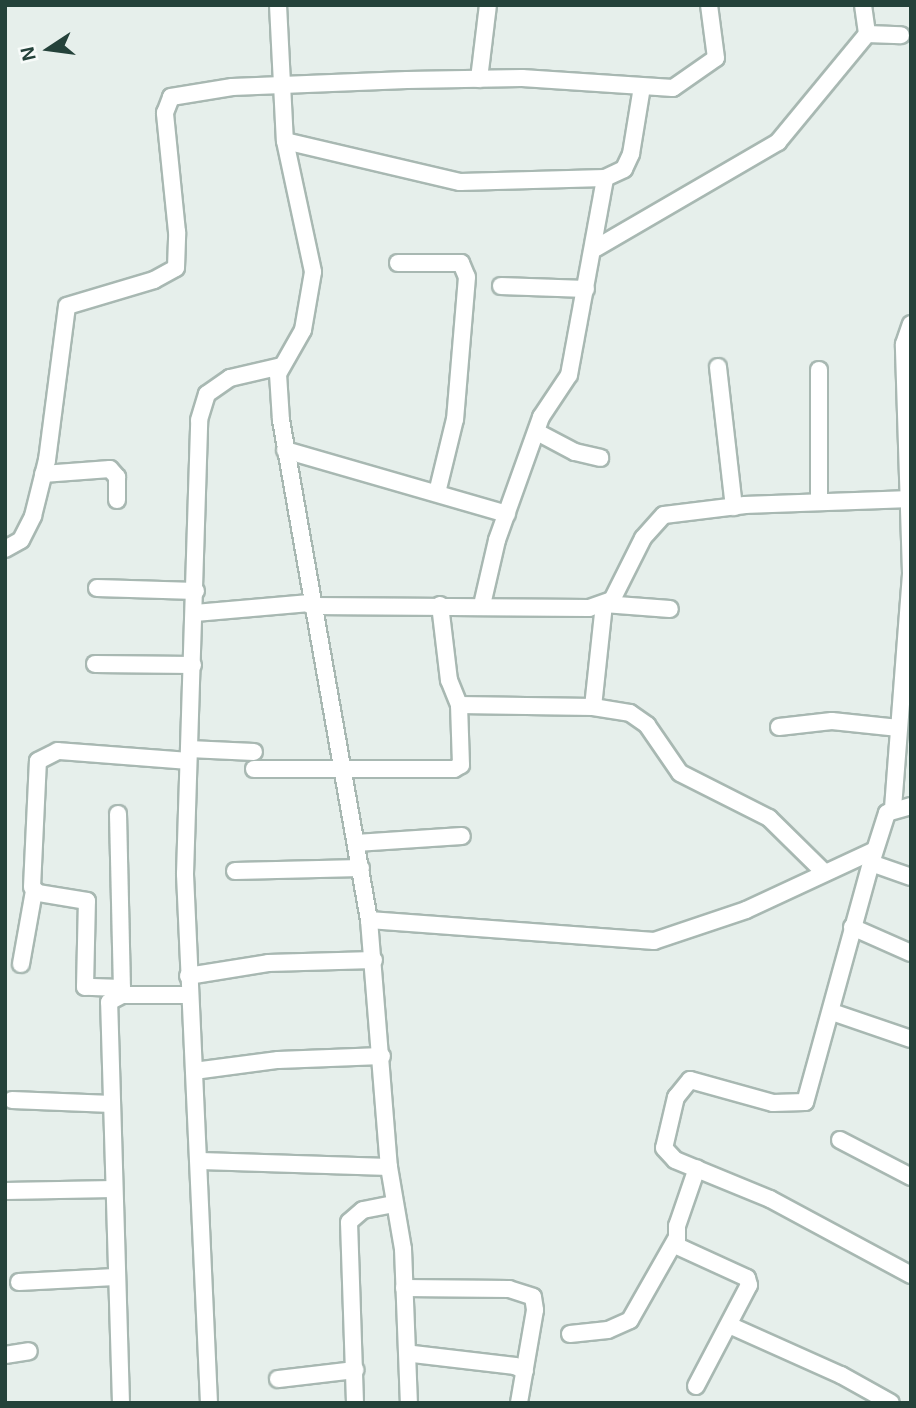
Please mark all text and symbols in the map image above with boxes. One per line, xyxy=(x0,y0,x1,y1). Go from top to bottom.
north arrow xyxy=(14,14,84,84)
text: N xyxy=(16,45,40,63)

